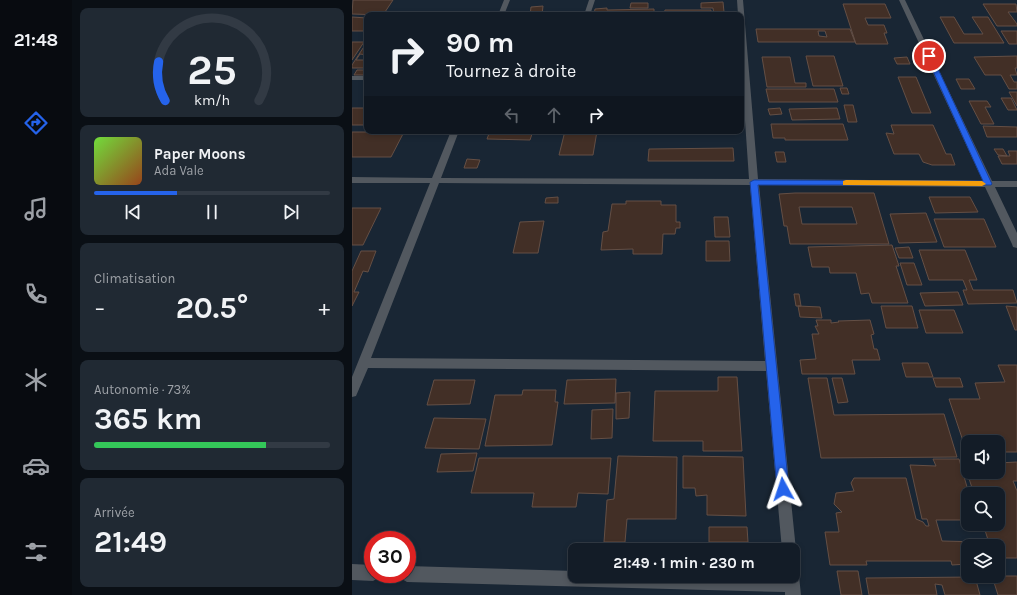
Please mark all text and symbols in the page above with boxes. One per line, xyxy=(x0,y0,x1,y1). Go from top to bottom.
text: 90 m xyxy=(446,26,514,59)
icon: right xyxy=(380,28,432,80)
text: 21:48 xyxy=(14,29,58,51)
pin xyxy=(912,39,946,73)
icon: arrive xyxy=(918,45,940,67)
text: 25 xyxy=(187,46,237,94)
text: Tournez à droite xyxy=(446,60,576,82)
text: km/h xyxy=(194,91,230,108)
icon: left xyxy=(501,104,523,126)
icon: ahead xyxy=(543,104,565,126)
icon: right xyxy=(585,104,607,126)
icon: directions xyxy=(22,109,50,137)
text: Paper Moons xyxy=(154,145,246,163)
text: Ada Vale xyxy=(154,163,204,178)
icon: music xyxy=(22,195,50,223)
icon: previous xyxy=(122,201,144,223)
icon: pause xyxy=(201,201,223,223)
icon: next xyxy=(280,201,302,223)
text: Climatisation xyxy=(94,271,175,286)
icon: phone xyxy=(22,280,50,308)
text: 20.5° xyxy=(176,290,248,326)
text: − xyxy=(94,295,106,321)
text: + xyxy=(318,295,330,321)
icon: climate xyxy=(22,366,50,394)
text: Autonomie · 73% xyxy=(94,382,191,397)
text: 365 km xyxy=(94,401,202,437)
map controls xyxy=(961,435,1005,583)
button: sound xyxy=(961,435,1005,479)
icon: car xyxy=(22,452,50,480)
position arrow xyxy=(762,468,804,510)
button: search xyxy=(961,487,1005,531)
text: Arrivée xyxy=(94,505,135,520)
text: 21:49 xyxy=(94,524,167,560)
speed limit sign: 30 xyxy=(364,531,416,583)
icon: filters xyxy=(22,538,50,566)
button: layers xyxy=(961,539,1005,583)
text: 21:49 · 1 min · 230 m xyxy=(613,554,755,572)

